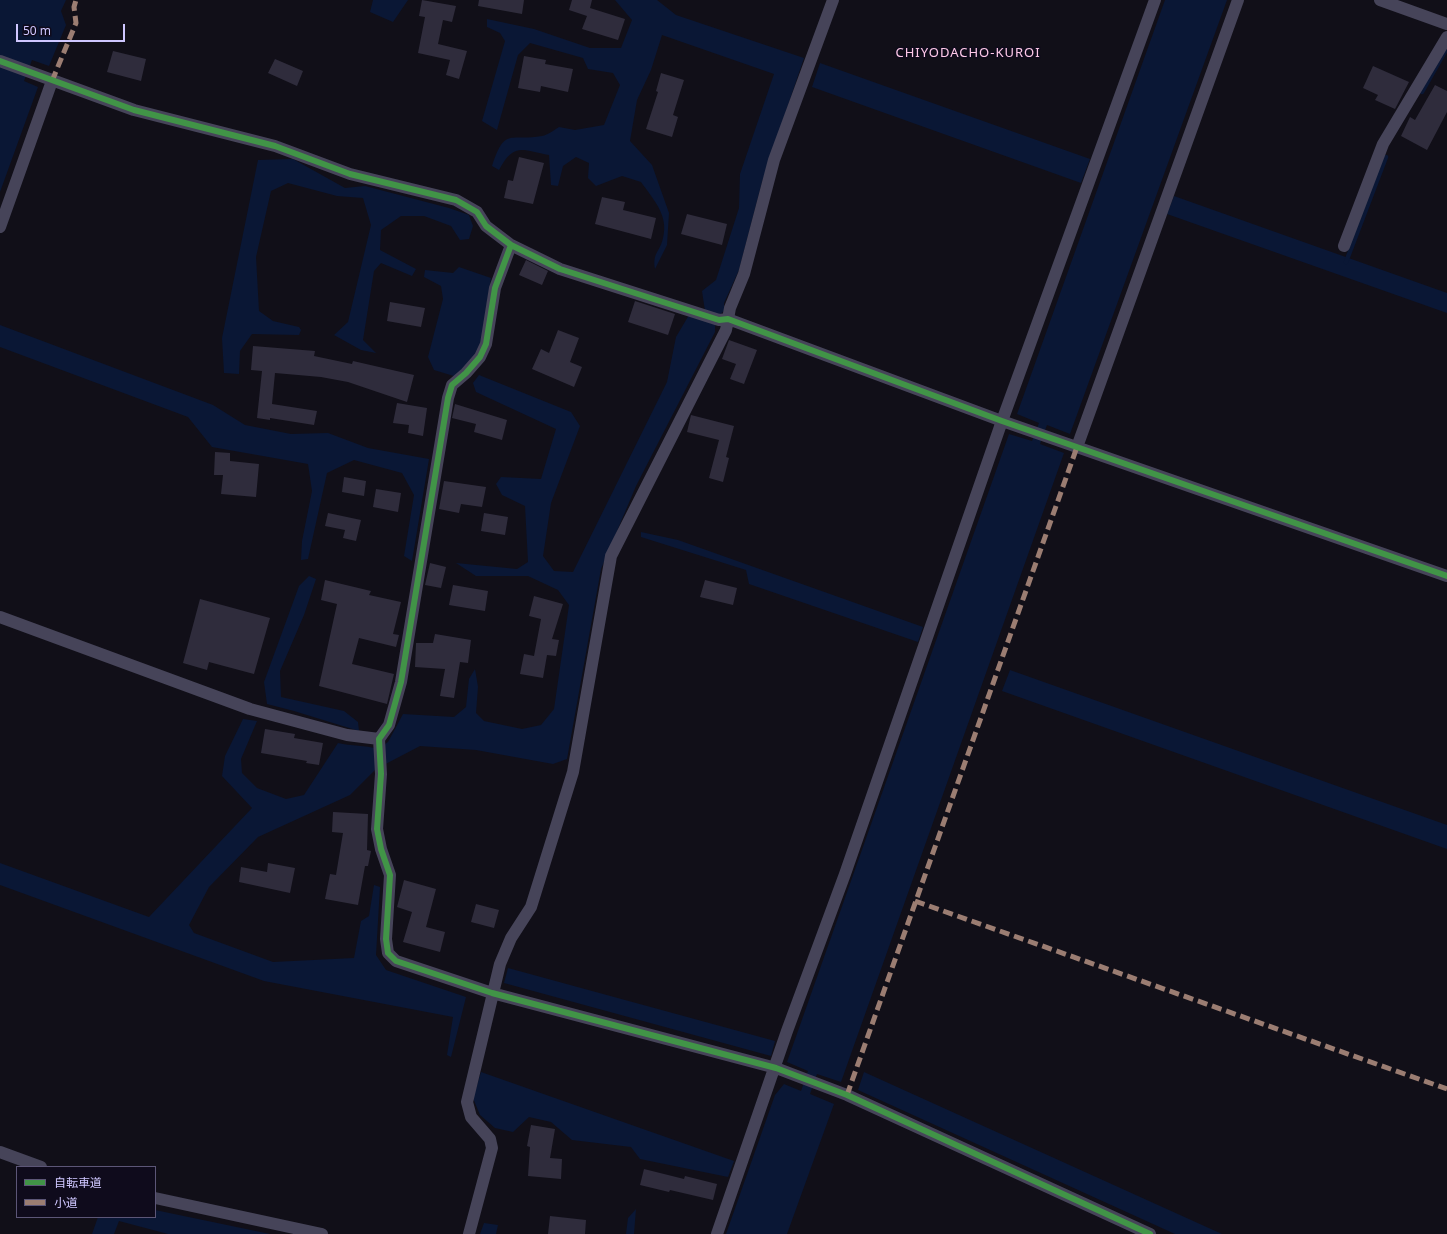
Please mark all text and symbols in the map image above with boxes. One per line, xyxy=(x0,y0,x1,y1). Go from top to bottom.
scale bar xyxy=(18,16,127,42)
text: 50 m xyxy=(23,22,51,39)
district label: CHIYODACHO-KUROI xyxy=(895,45,1041,61)
legend xyxy=(16,1166,156,1218)
text: 自転車道 xyxy=(54,1174,102,1191)
text: 小道 xyxy=(54,1194,78,1211)

